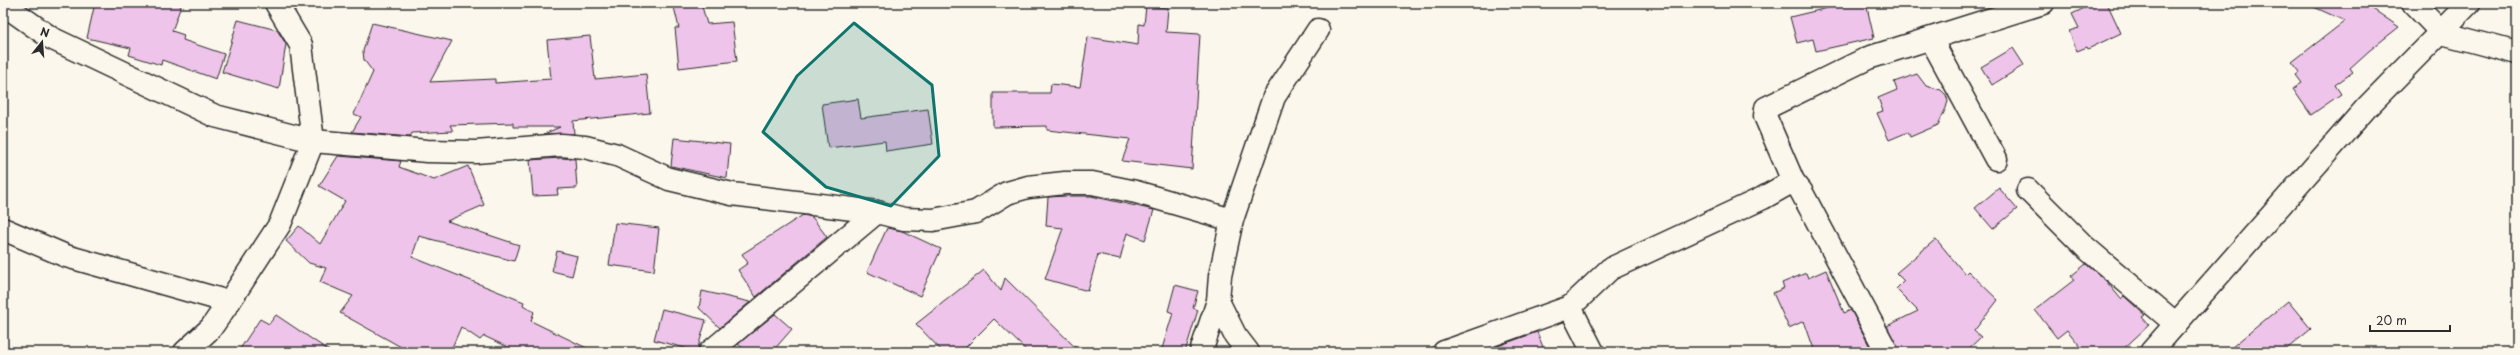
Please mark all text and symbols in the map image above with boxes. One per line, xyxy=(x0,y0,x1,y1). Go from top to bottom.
north arrow xyxy=(22,22,62,62)
text: N xyxy=(38,23,52,41)
scale bar xyxy=(2370,307,2450,333)
text: 20 m xyxy=(2376,311,2407,329)

